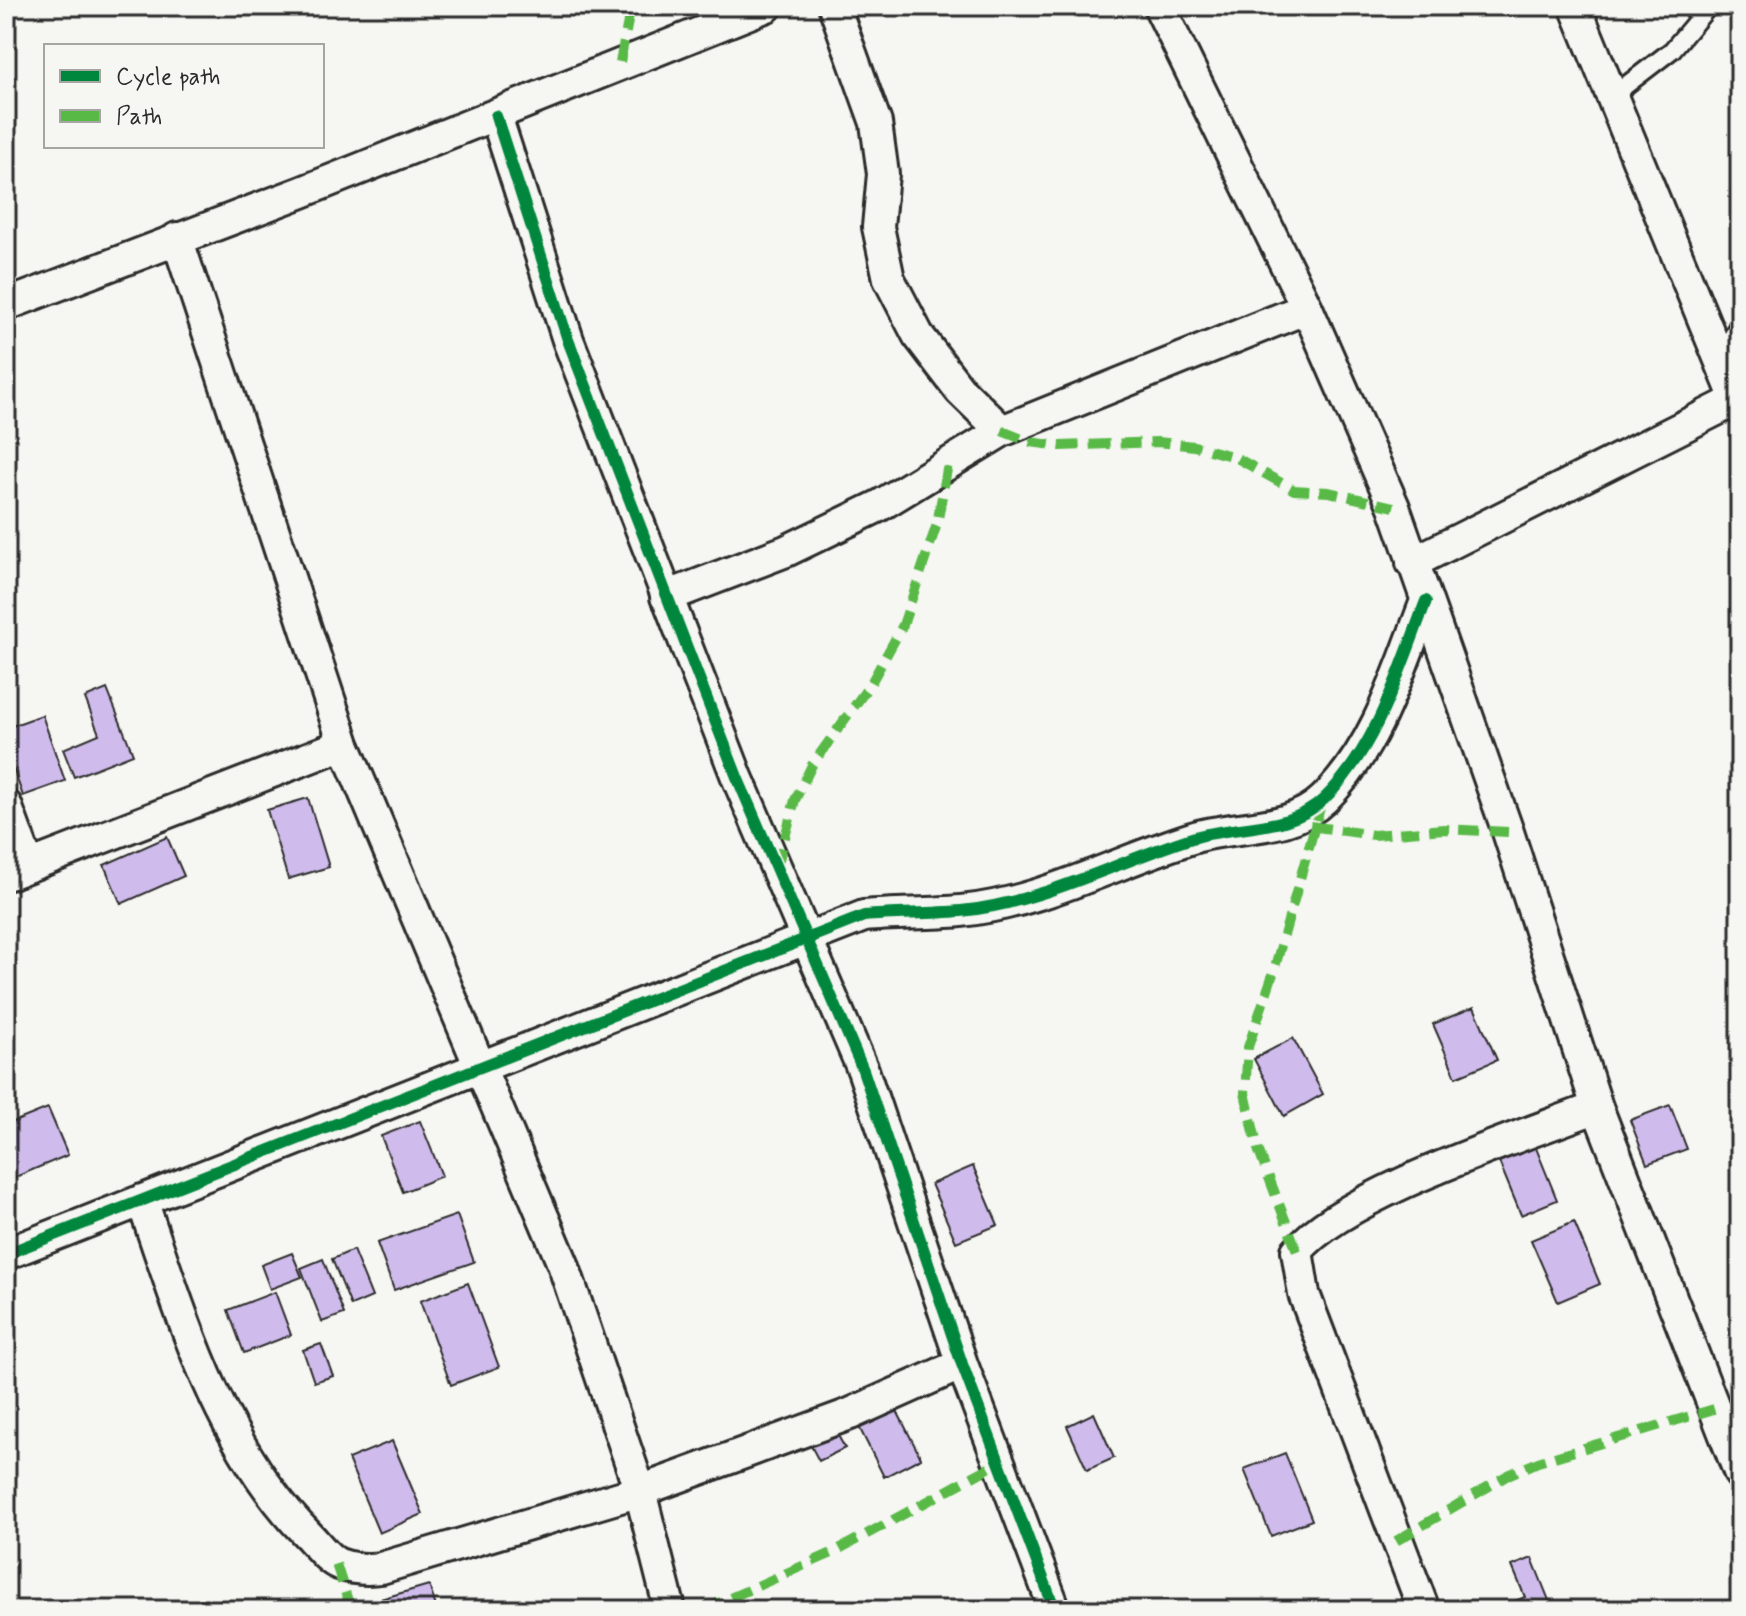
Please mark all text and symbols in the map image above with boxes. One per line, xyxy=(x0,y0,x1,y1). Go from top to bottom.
legend xyxy=(44,44,324,148)
text: Cycle path xyxy=(116,62,221,93)
text: Path xyxy=(116,102,162,133)

